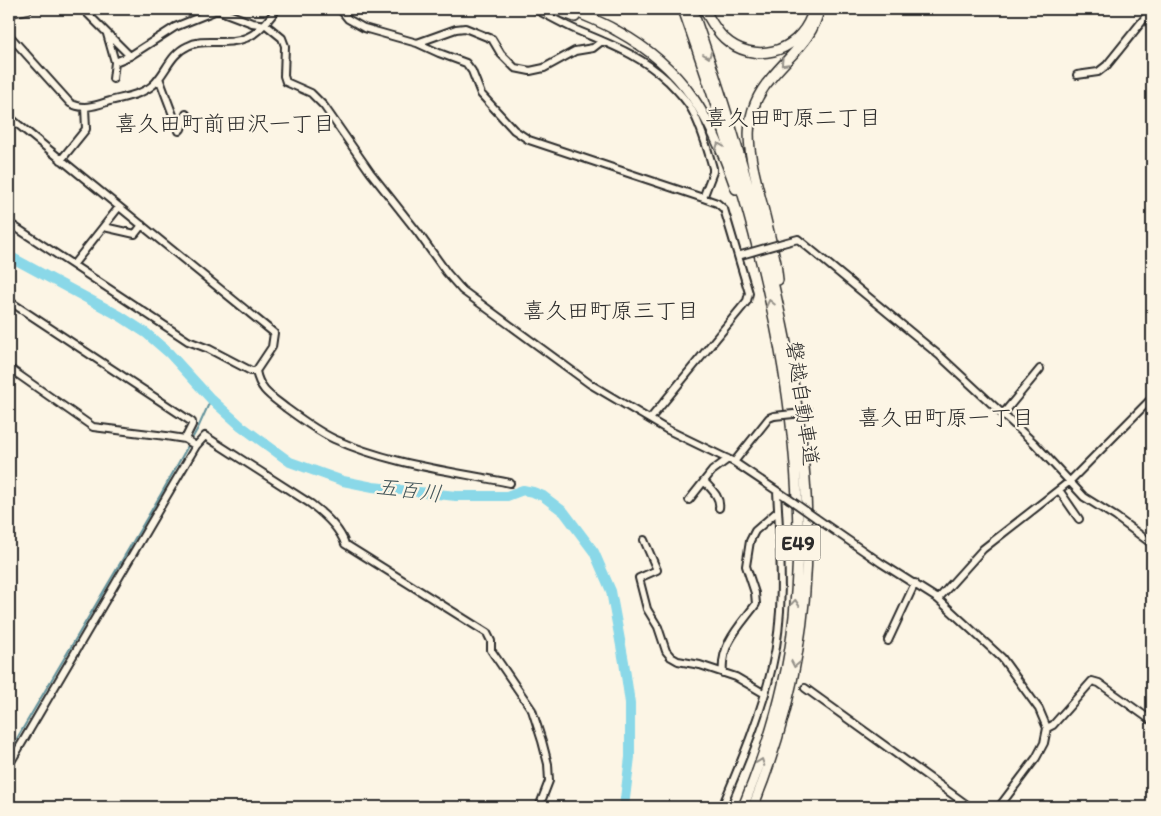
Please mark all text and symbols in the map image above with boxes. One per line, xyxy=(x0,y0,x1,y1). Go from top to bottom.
one-way arrow xyxy=(703,50,713,59)
one-way arrow xyxy=(781,58,790,67)
district label: 喜久田町原二丁目 xyxy=(705,104,881,131)
district label: 喜久田町前田沢一丁目 xyxy=(115,110,335,137)
one-way arrow xyxy=(714,142,725,151)
district label: 喜久田町原三丁目 xyxy=(523,297,699,324)
one-way arrow xyxy=(765,299,775,308)
street label: 磐越自動車道 xyxy=(782,339,824,467)
district label: 喜久田町原一丁目 xyxy=(858,404,1034,431)
water label: 五百川 xyxy=(375,473,443,507)
road number: E49 xyxy=(776,526,820,560)
one-way arrow xyxy=(789,599,800,607)
one-way arrow xyxy=(791,659,801,668)
one-way arrow xyxy=(755,758,765,767)

